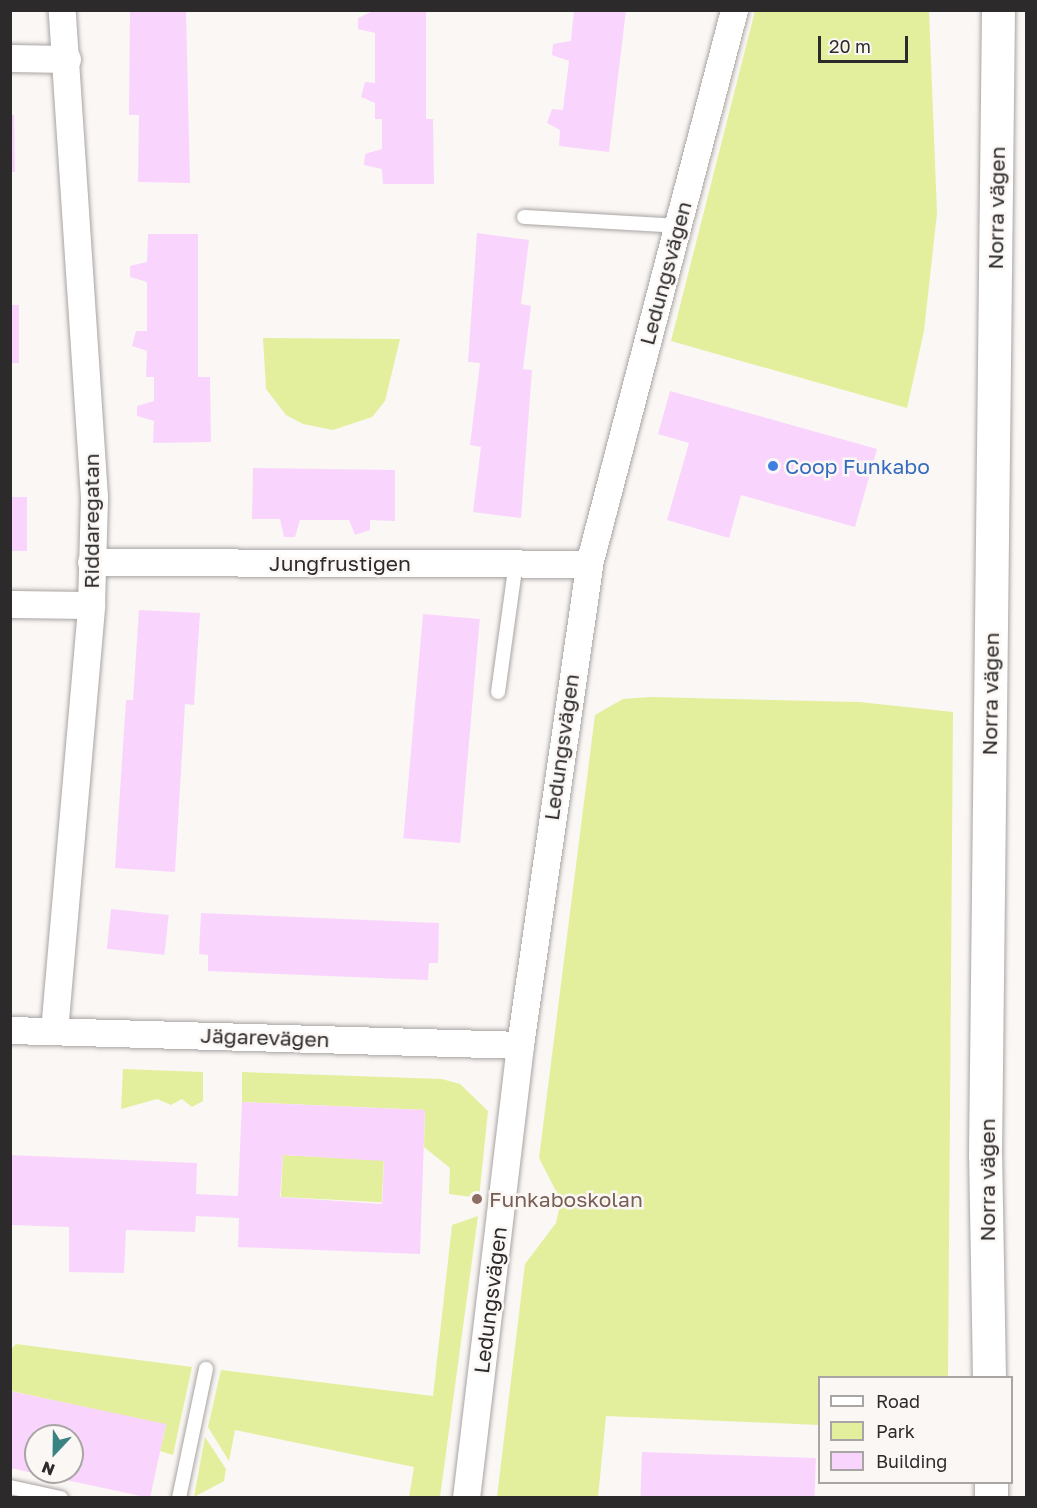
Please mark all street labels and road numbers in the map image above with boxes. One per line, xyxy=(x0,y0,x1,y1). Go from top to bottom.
street label: Norra vägen xyxy=(982,146,1010,270)
street label: Ledungsvägen xyxy=(634,198,696,348)
street label: Riddaregatan xyxy=(78,453,104,589)
street label: Jungfrustigen xyxy=(269,550,411,576)
street label: Norra vägen xyxy=(976,632,1004,756)
street label: Ledungsvägen xyxy=(538,672,584,822)
street label: Jägarevägen xyxy=(200,1022,330,1052)
street label: Norra vägen xyxy=(974,1118,1000,1242)
street label: Ledungsvägen xyxy=(468,1225,512,1375)

